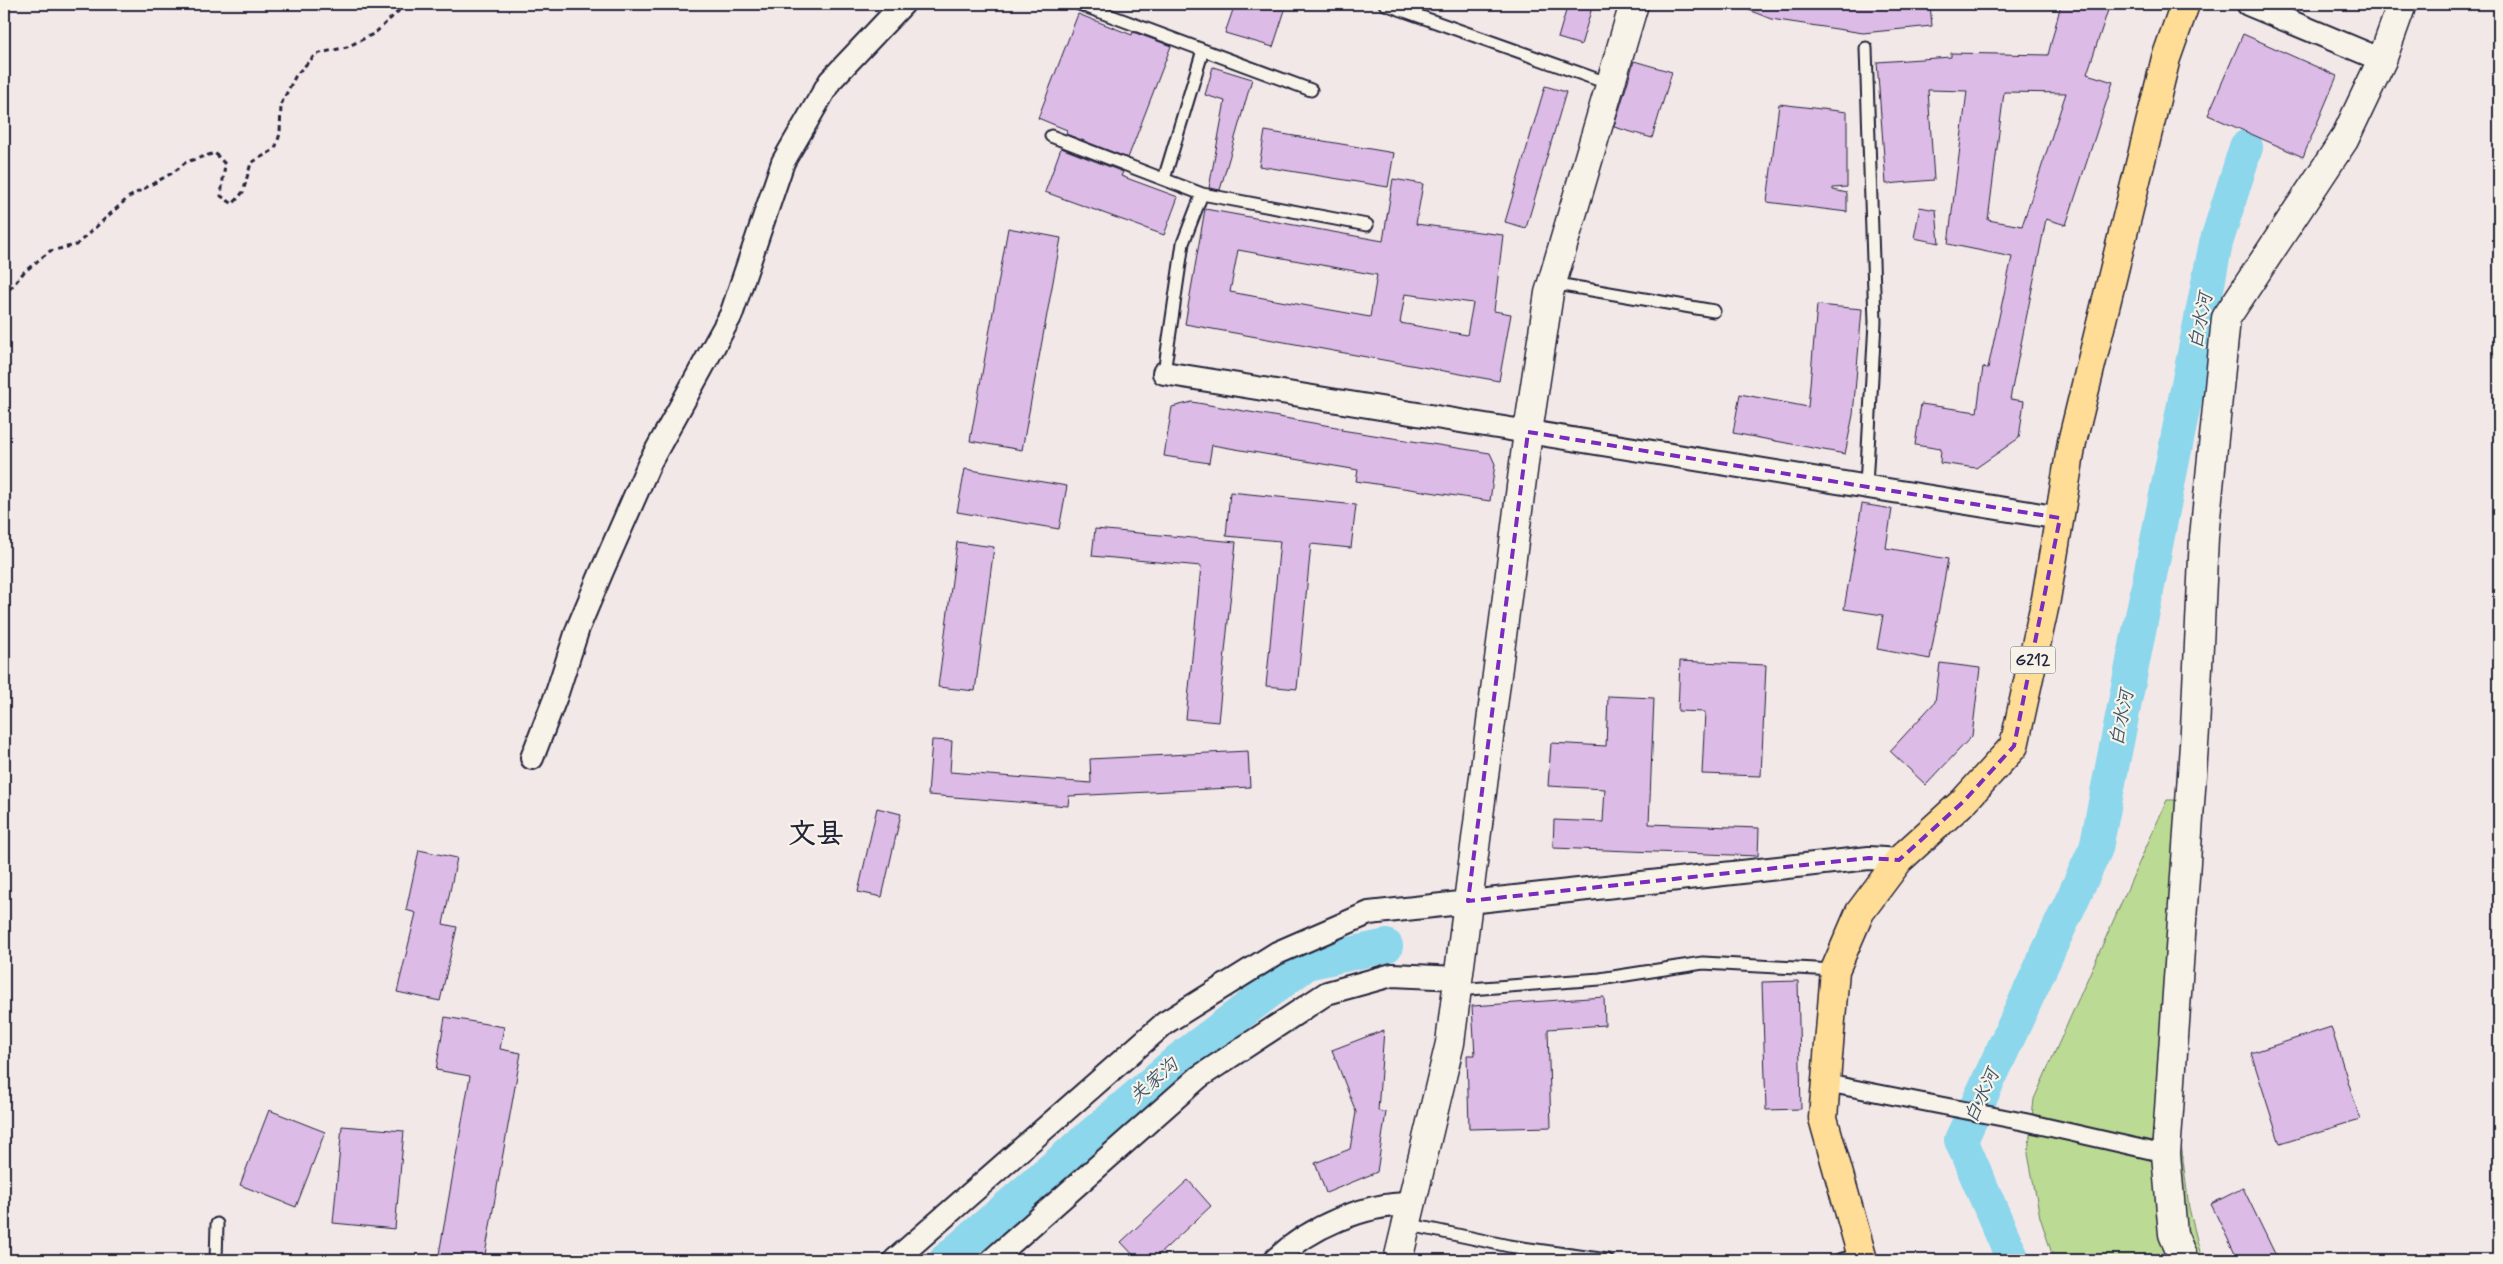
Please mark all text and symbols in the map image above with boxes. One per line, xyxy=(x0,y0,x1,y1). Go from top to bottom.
water label: 白水河 xyxy=(2183,288,2219,351)
road number: G212 xyxy=(2010,646,2056,674)
water label: 白水河 xyxy=(2104,685,2140,748)
district label: 文县 xyxy=(788,816,844,853)
water label: 关家沟 xyxy=(1124,1052,1185,1109)
water label: 白水河 xyxy=(1959,1062,2007,1127)

